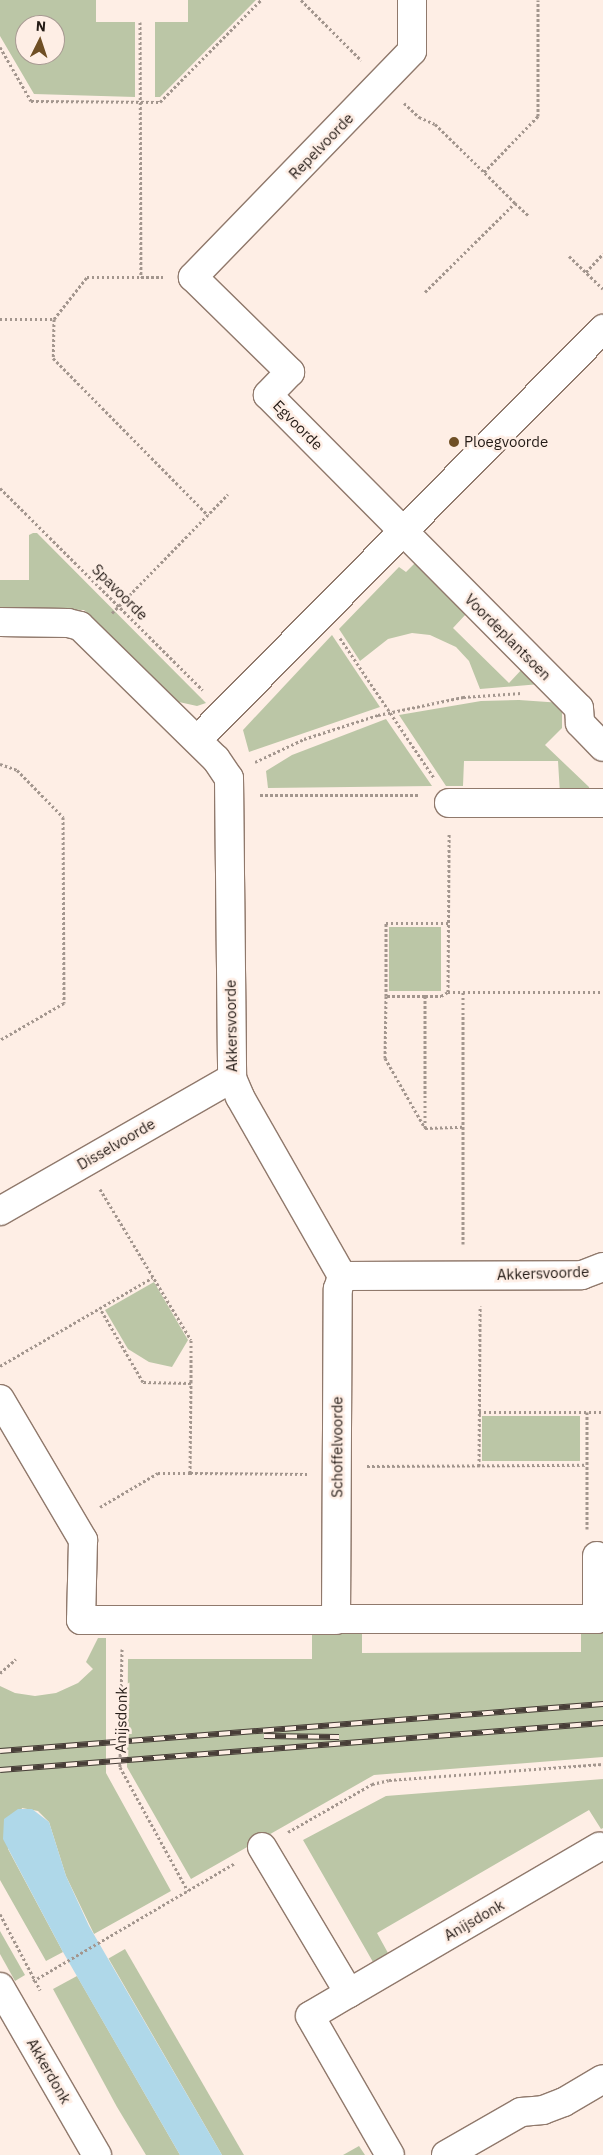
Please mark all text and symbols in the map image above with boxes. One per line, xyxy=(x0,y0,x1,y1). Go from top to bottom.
north arrow xyxy=(15,15,65,65)
text: N xyxy=(35,17,47,35)
street label: Repelvoorde xyxy=(285,109,357,183)
street label: Egvoorde xyxy=(269,396,327,454)
place label: Ploegvoorde xyxy=(464,433,548,451)
marker: Ploegvoorde xyxy=(448,436,460,448)
street label: Spavoorde xyxy=(88,560,152,624)
street label: Voordeplantsoen xyxy=(461,590,555,684)
street label: Akkersvoorde xyxy=(221,980,241,1072)
street label: Disselvoorde xyxy=(74,1114,158,1174)
street label: Akkersvoorde xyxy=(496,1262,590,1284)
street label: Schoffelvoorde xyxy=(328,1396,346,1498)
street label: Anijsdonk xyxy=(111,1687,131,1753)
street label: Anijsdonk xyxy=(441,1896,507,1944)
street label: Akkerdonk xyxy=(23,2035,75,2107)

